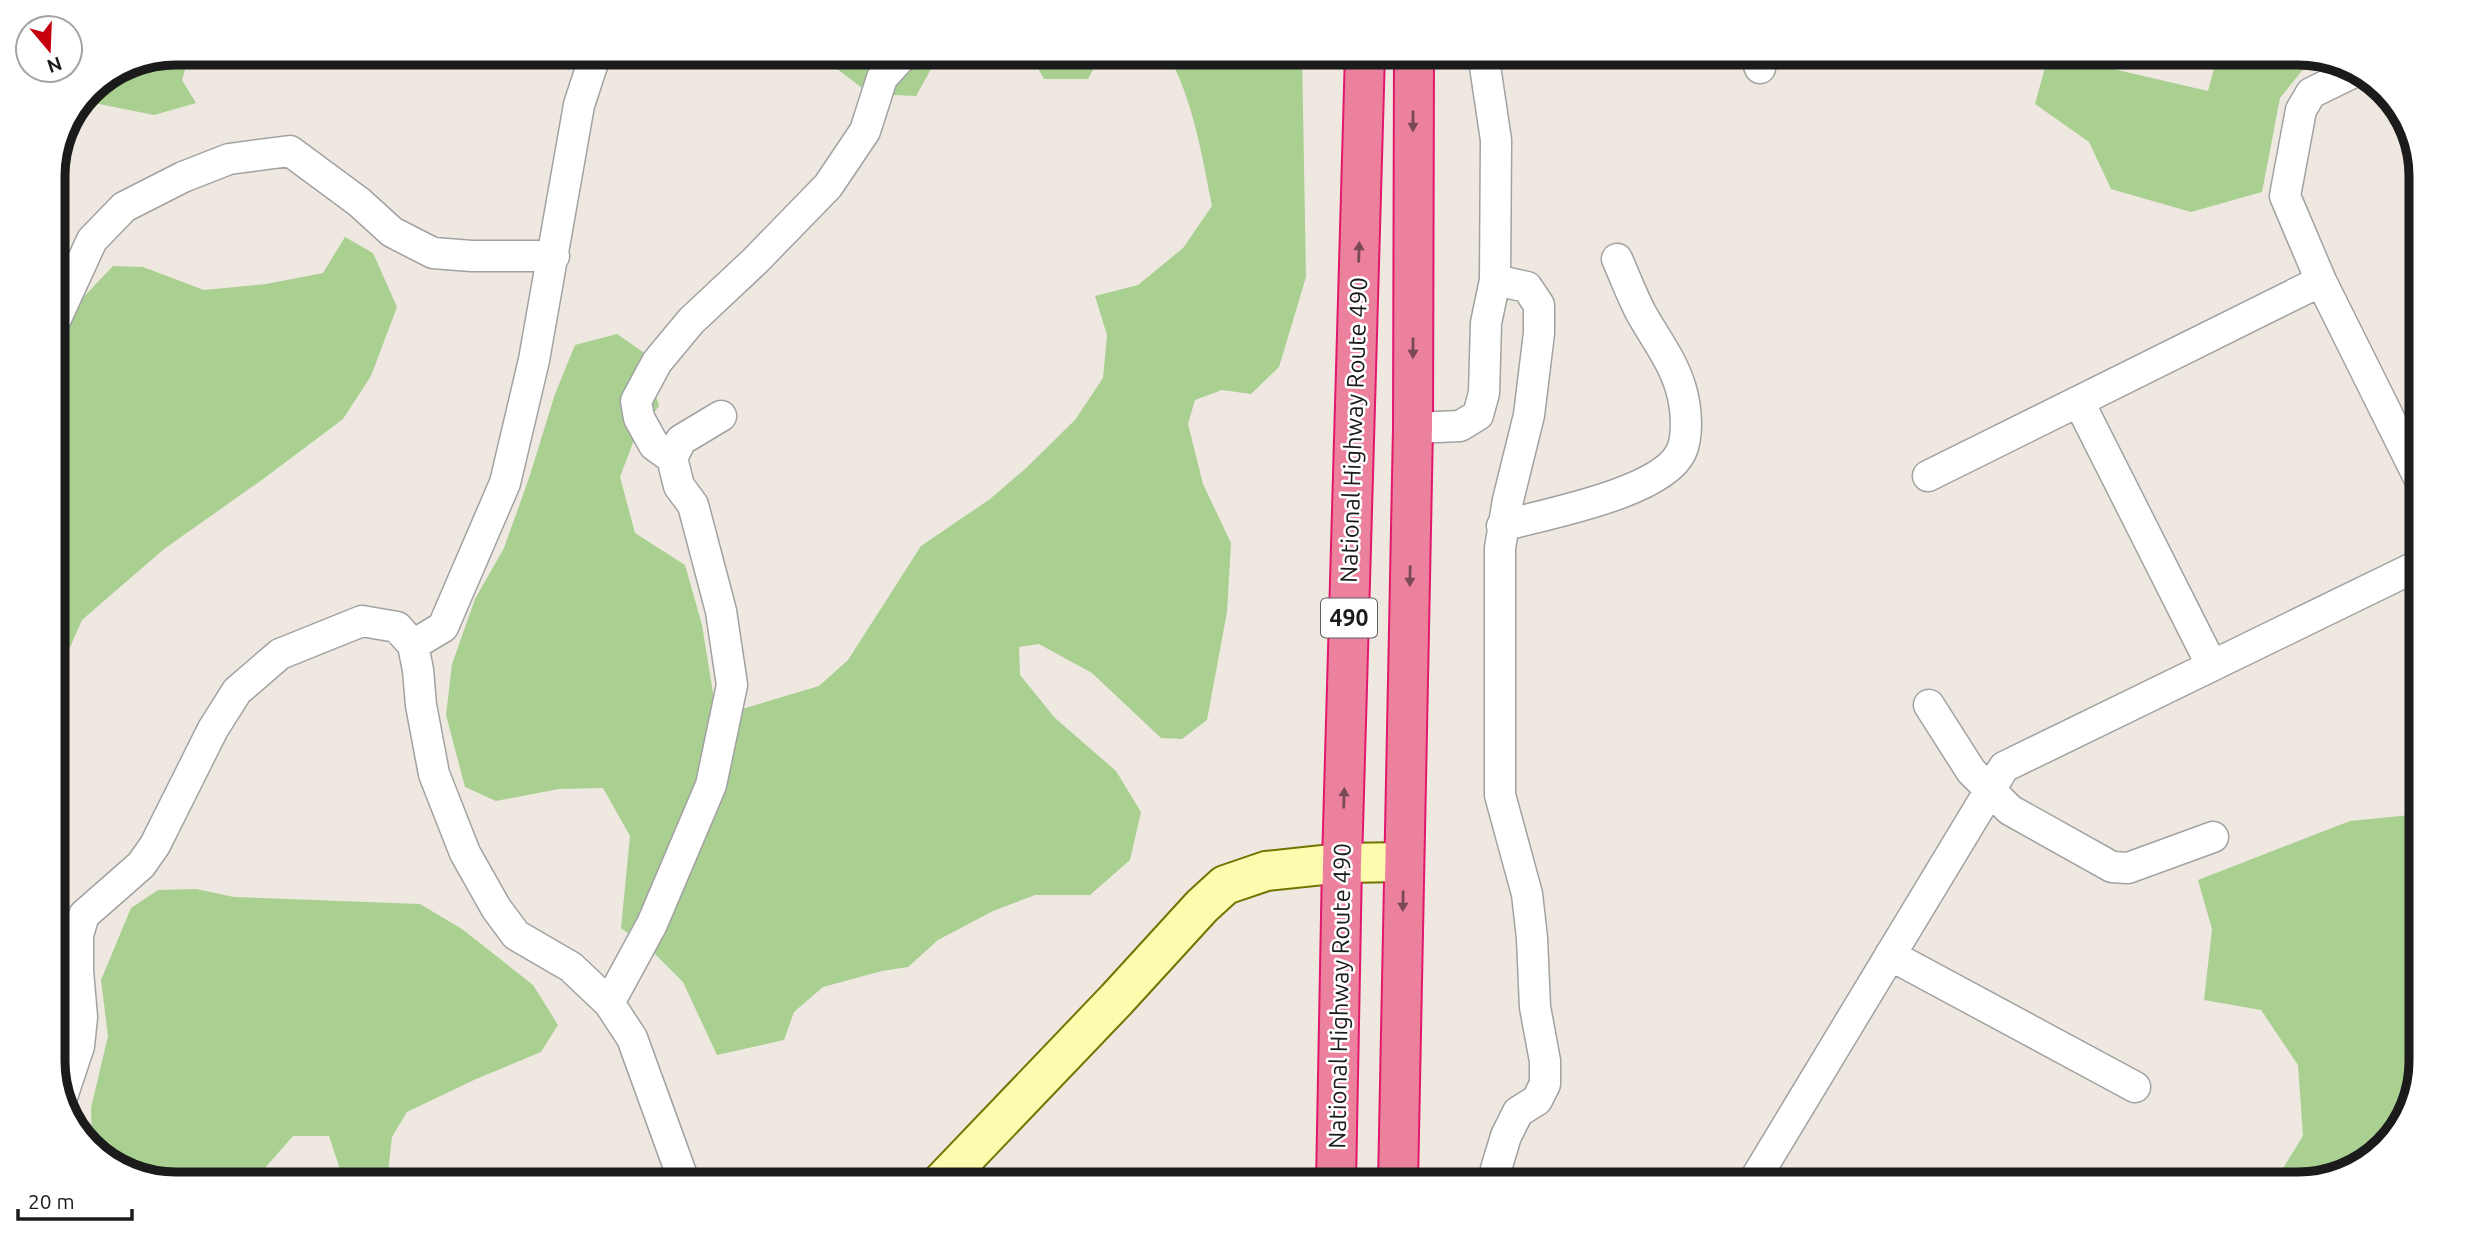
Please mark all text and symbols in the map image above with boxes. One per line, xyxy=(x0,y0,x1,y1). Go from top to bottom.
north arrow xyxy=(14,14,84,84)
text: N xyxy=(44,52,65,78)
one-way arrow xyxy=(1407,110,1419,132)
one-way arrow xyxy=(1353,241,1365,263)
street label: National Highway Route 490 xyxy=(1335,277,1372,583)
one-way arrow xyxy=(1407,337,1419,359)
one-way arrow xyxy=(1404,565,1416,587)
road number: 490 xyxy=(1321,598,1377,638)
one-way arrow xyxy=(1338,787,1350,809)
street label: National Highway Route 490 xyxy=(1323,843,1356,1149)
one-way arrow xyxy=(1397,890,1409,912)
scale bar xyxy=(18,1178,131,1222)
text: 20 m xyxy=(28,1189,75,1213)

